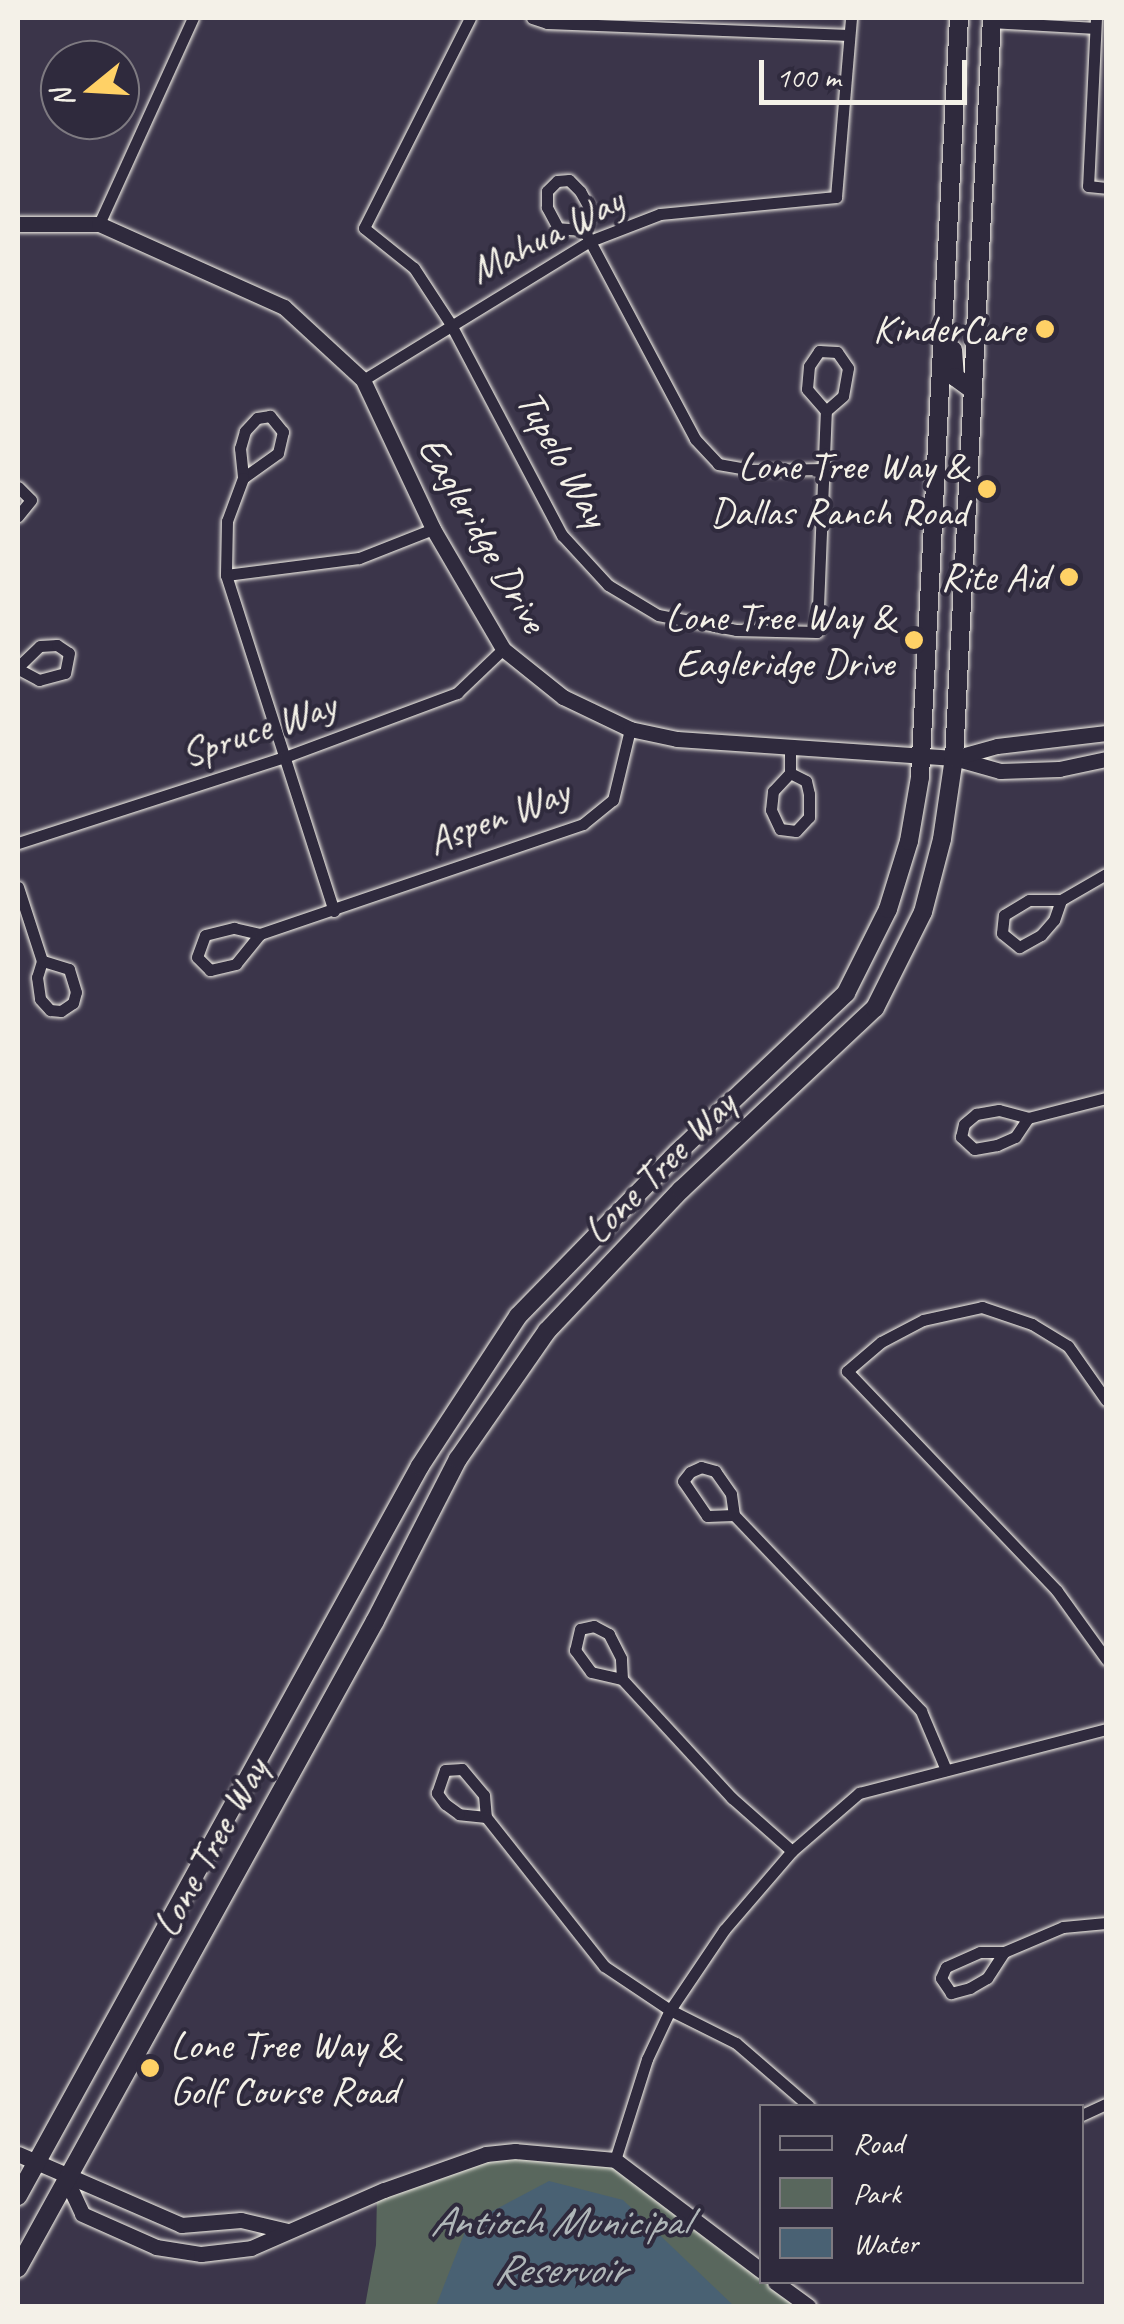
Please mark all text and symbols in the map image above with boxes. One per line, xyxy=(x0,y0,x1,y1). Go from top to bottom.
north arrow xyxy=(40,40,140,140)
scale bar xyxy=(764,40,972,102)
text: 100 m xyxy=(776,58,841,96)
text: N xyxy=(44,85,82,112)
street label: Mahua Way xyxy=(462,176,630,294)
place label: KinderCare xyxy=(873,305,1025,353)
marker: KinderCare xyxy=(1034,318,1056,340)
street label: Tupelo Way xyxy=(506,382,620,534)
street label: Eagleridge Drive xyxy=(407,427,559,641)
place label: Lone Tree Way & Dallas Ranch Road xyxy=(708,442,967,536)
marker: Lone Tree Way & Dallas Ranch Road xyxy=(976,478,998,500)
place label: Rite Aid xyxy=(941,553,1049,601)
marker: Rite Aid xyxy=(1058,566,1080,588)
place label: Lone Tree Way & Eagleridge Drive xyxy=(666,593,894,687)
marker: Lone Tree Way & Eagleridge Drive xyxy=(903,629,925,651)
street label: Spruce Way xyxy=(174,680,342,778)
street label: Aspen Way xyxy=(420,767,576,865)
street label: Lone Tree Way xyxy=(573,1081,745,1253)
street label: Lone Tree Way xyxy=(141,1750,279,1944)
place label: Lone Tree Way & Golf Course Road xyxy=(170,2021,398,2115)
marker: Lone Tree Way & Golf Course Road xyxy=(139,2057,161,2079)
legend xyxy=(759,2104,1084,2284)
text: Road xyxy=(853,2124,903,2162)
text: Park xyxy=(853,2174,901,2212)
water label: Antioch Municipal Reservoir xyxy=(430,2197,688,2296)
text: Water xyxy=(853,2224,918,2262)

